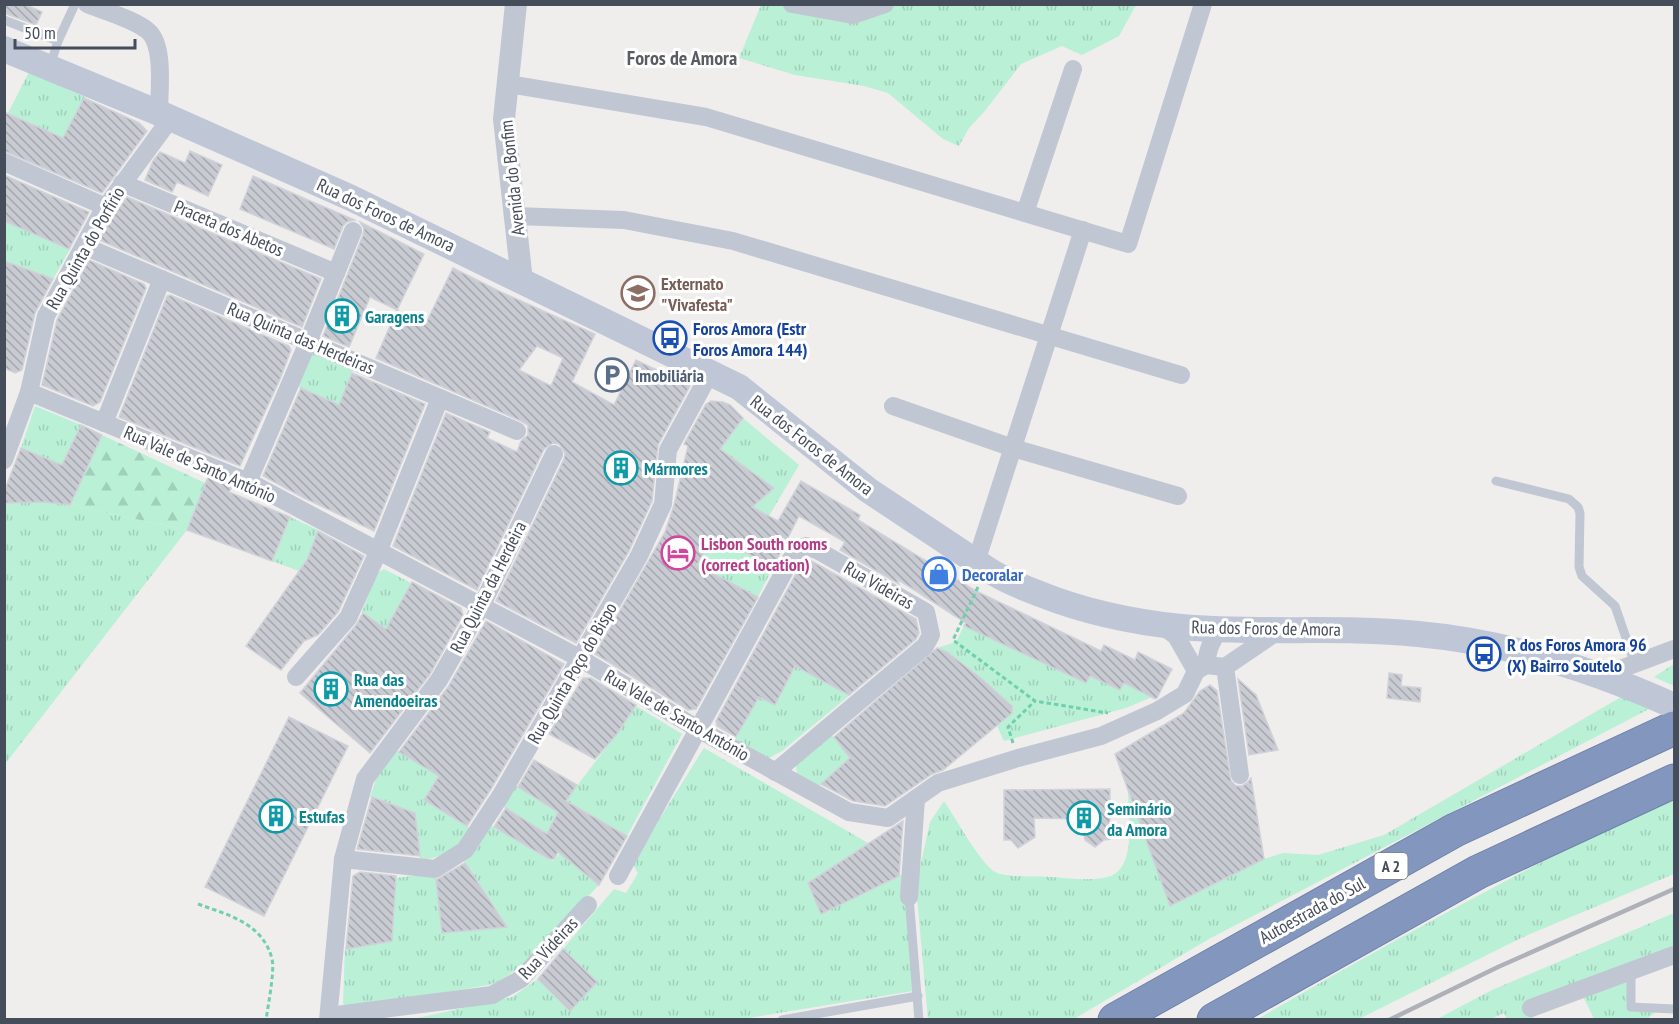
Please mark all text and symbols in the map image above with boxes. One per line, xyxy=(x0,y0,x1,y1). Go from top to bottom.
scale bar xyxy=(15,12,135,50)
text: 50 m xyxy=(24,21,56,44)
district label: Foros de Amora xyxy=(627,45,737,71)
street label: Avenida do Bonfim xyxy=(494,119,530,237)
street label: Rua dos Foros de Amora xyxy=(313,173,459,257)
street label: Rua Quinta do Porfírio xyxy=(41,182,130,313)
street label: Praceta dos Abetos xyxy=(171,195,287,261)
place label: Externato "Vivafesta" xyxy=(661,272,733,316)
school or university icon: Externato "Vivafesta" xyxy=(620,275,656,311)
street label: Rua Quinta das Herdeiras xyxy=(224,297,378,379)
building icon: Garagens xyxy=(324,298,360,334)
place label: Garagens xyxy=(365,305,424,328)
place label: Foros Amora (Estr Foros Amora 144) xyxy=(693,317,807,361)
bus stop icon: Foros Amora (Estr Foros Amora 144) xyxy=(652,320,688,356)
parking icon: Imobiliária xyxy=(594,357,630,393)
place label: Imobiliária xyxy=(635,364,704,387)
street label: Rua dos Foros de Amora xyxy=(746,390,878,500)
street label: Rua Vale de Santo António xyxy=(121,420,280,508)
building icon: Mármores xyxy=(603,450,639,486)
place label: Mármores xyxy=(644,457,708,480)
street label: Rua Quinta da Herdeira xyxy=(445,517,531,657)
place label: Lisbon South rooms (correct location) xyxy=(701,532,827,576)
hotel icon: Lisbon South rooms (correct location) xyxy=(660,535,696,571)
street label: Rua Videiras xyxy=(840,556,918,614)
shop icon: Decoralar xyxy=(921,556,957,592)
place label: Decoralar xyxy=(962,563,1024,586)
street label: Rua Quinta Poço do Bispo xyxy=(522,598,622,748)
street label: Rua dos Foros de Amora xyxy=(1191,615,1341,641)
place label: R dos Foros Amora 96 (X) Bairro Soutelo xyxy=(1507,633,1647,677)
bus stop icon: R dos Foros Amora 96 (X) Bairro Soutelo xyxy=(1466,636,1502,672)
street label: Rua Vale de Santo António xyxy=(600,664,754,766)
place label: Rua das Amendoeiras xyxy=(353,668,438,712)
building icon: Rua das Amendoeiras xyxy=(313,671,349,707)
place label: Seminário da Amora xyxy=(1107,797,1171,841)
building icon: Estufas xyxy=(258,798,294,834)
building icon: Seminário da Amora xyxy=(1066,800,1102,836)
place label: Estufas xyxy=(299,805,345,828)
road number: A 2 xyxy=(1374,853,1408,879)
street label: Autoestrada do Sul xyxy=(1255,871,1370,949)
street label: Rua Videiras xyxy=(513,912,583,984)

